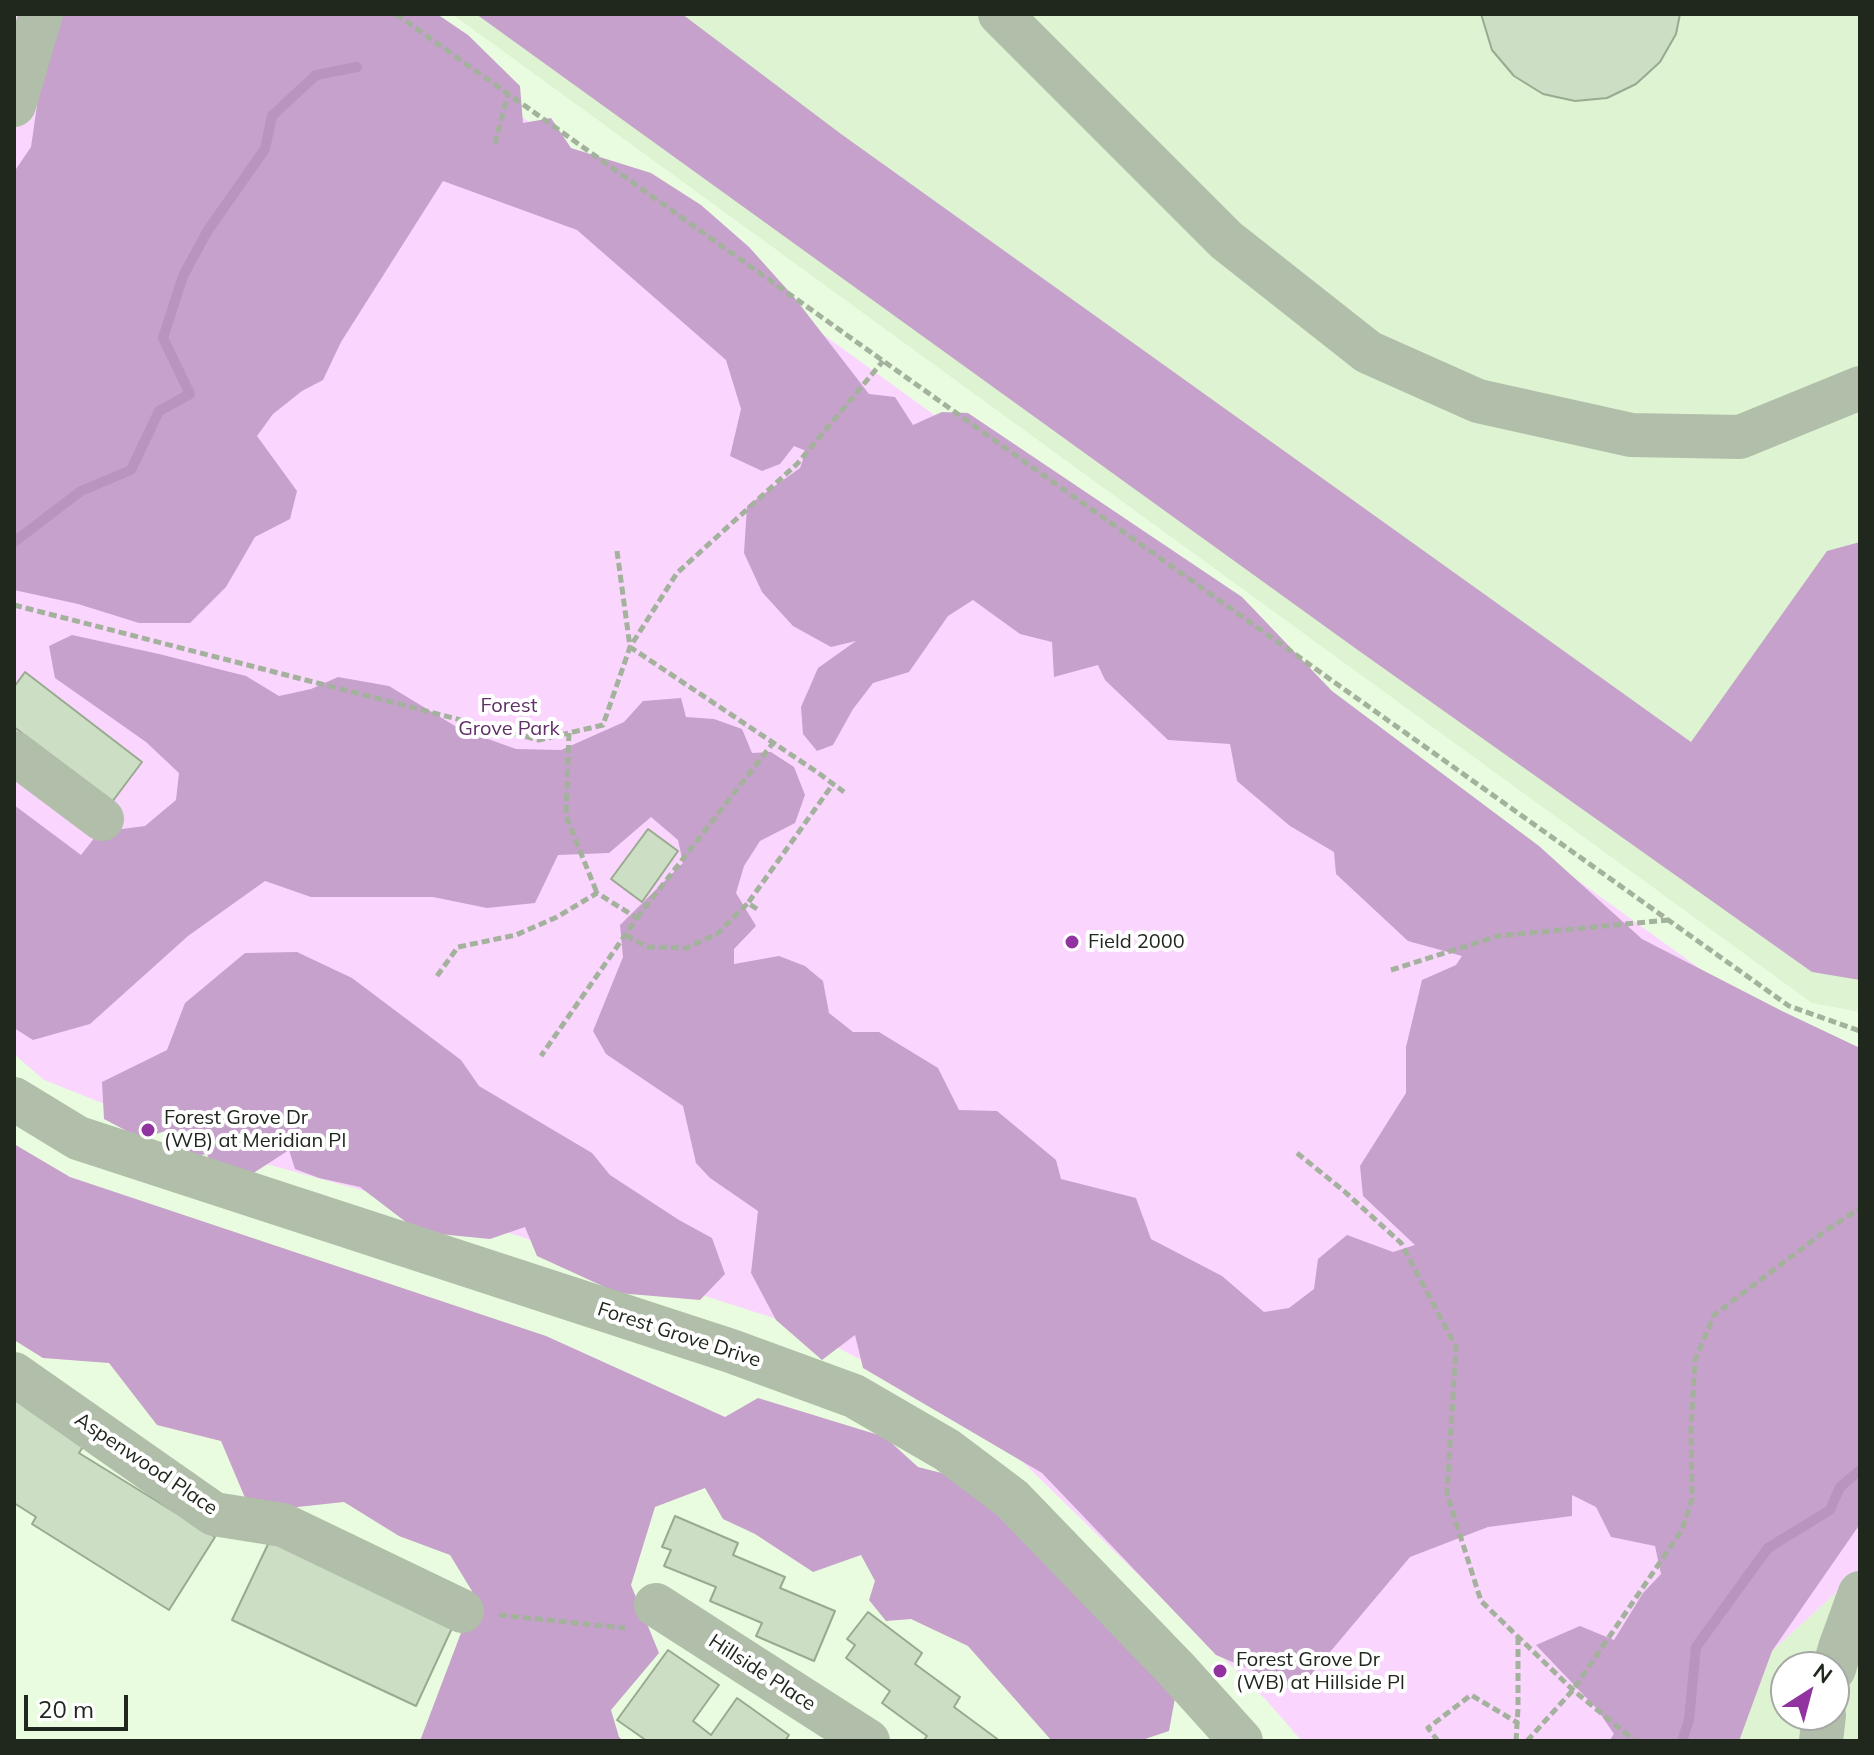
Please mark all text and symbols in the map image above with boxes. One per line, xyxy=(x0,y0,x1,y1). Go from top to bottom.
park label: Forest Grove Park xyxy=(458,694,560,741)
place label: Field 2000 xyxy=(1088,930,1185,954)
marker: Field 2000 xyxy=(1063,933,1081,951)
place label: Forest Grove Dr (WB) at Meridian Pl xyxy=(164,1106,346,1153)
marker: Forest Grove Dr (WB) at Meridian Pl xyxy=(139,1121,157,1139)
street label: Forest Grove Drive xyxy=(594,1297,764,1373)
street label: Aspenwood Place xyxy=(70,1407,222,1521)
street label: Hillside Place xyxy=(704,1630,820,1716)
place label: Forest Grove Dr (WB) at Hillside Pl xyxy=(1236,1648,1405,1695)
north arrow xyxy=(1770,1651,1850,1731)
text: N xyxy=(1808,1657,1838,1689)
marker: Forest Grove Dr (WB) at Hillside Pl xyxy=(1211,1662,1229,1680)
scale bar xyxy=(28,1679,132,1729)
text: 20 m xyxy=(38,1694,94,1724)

